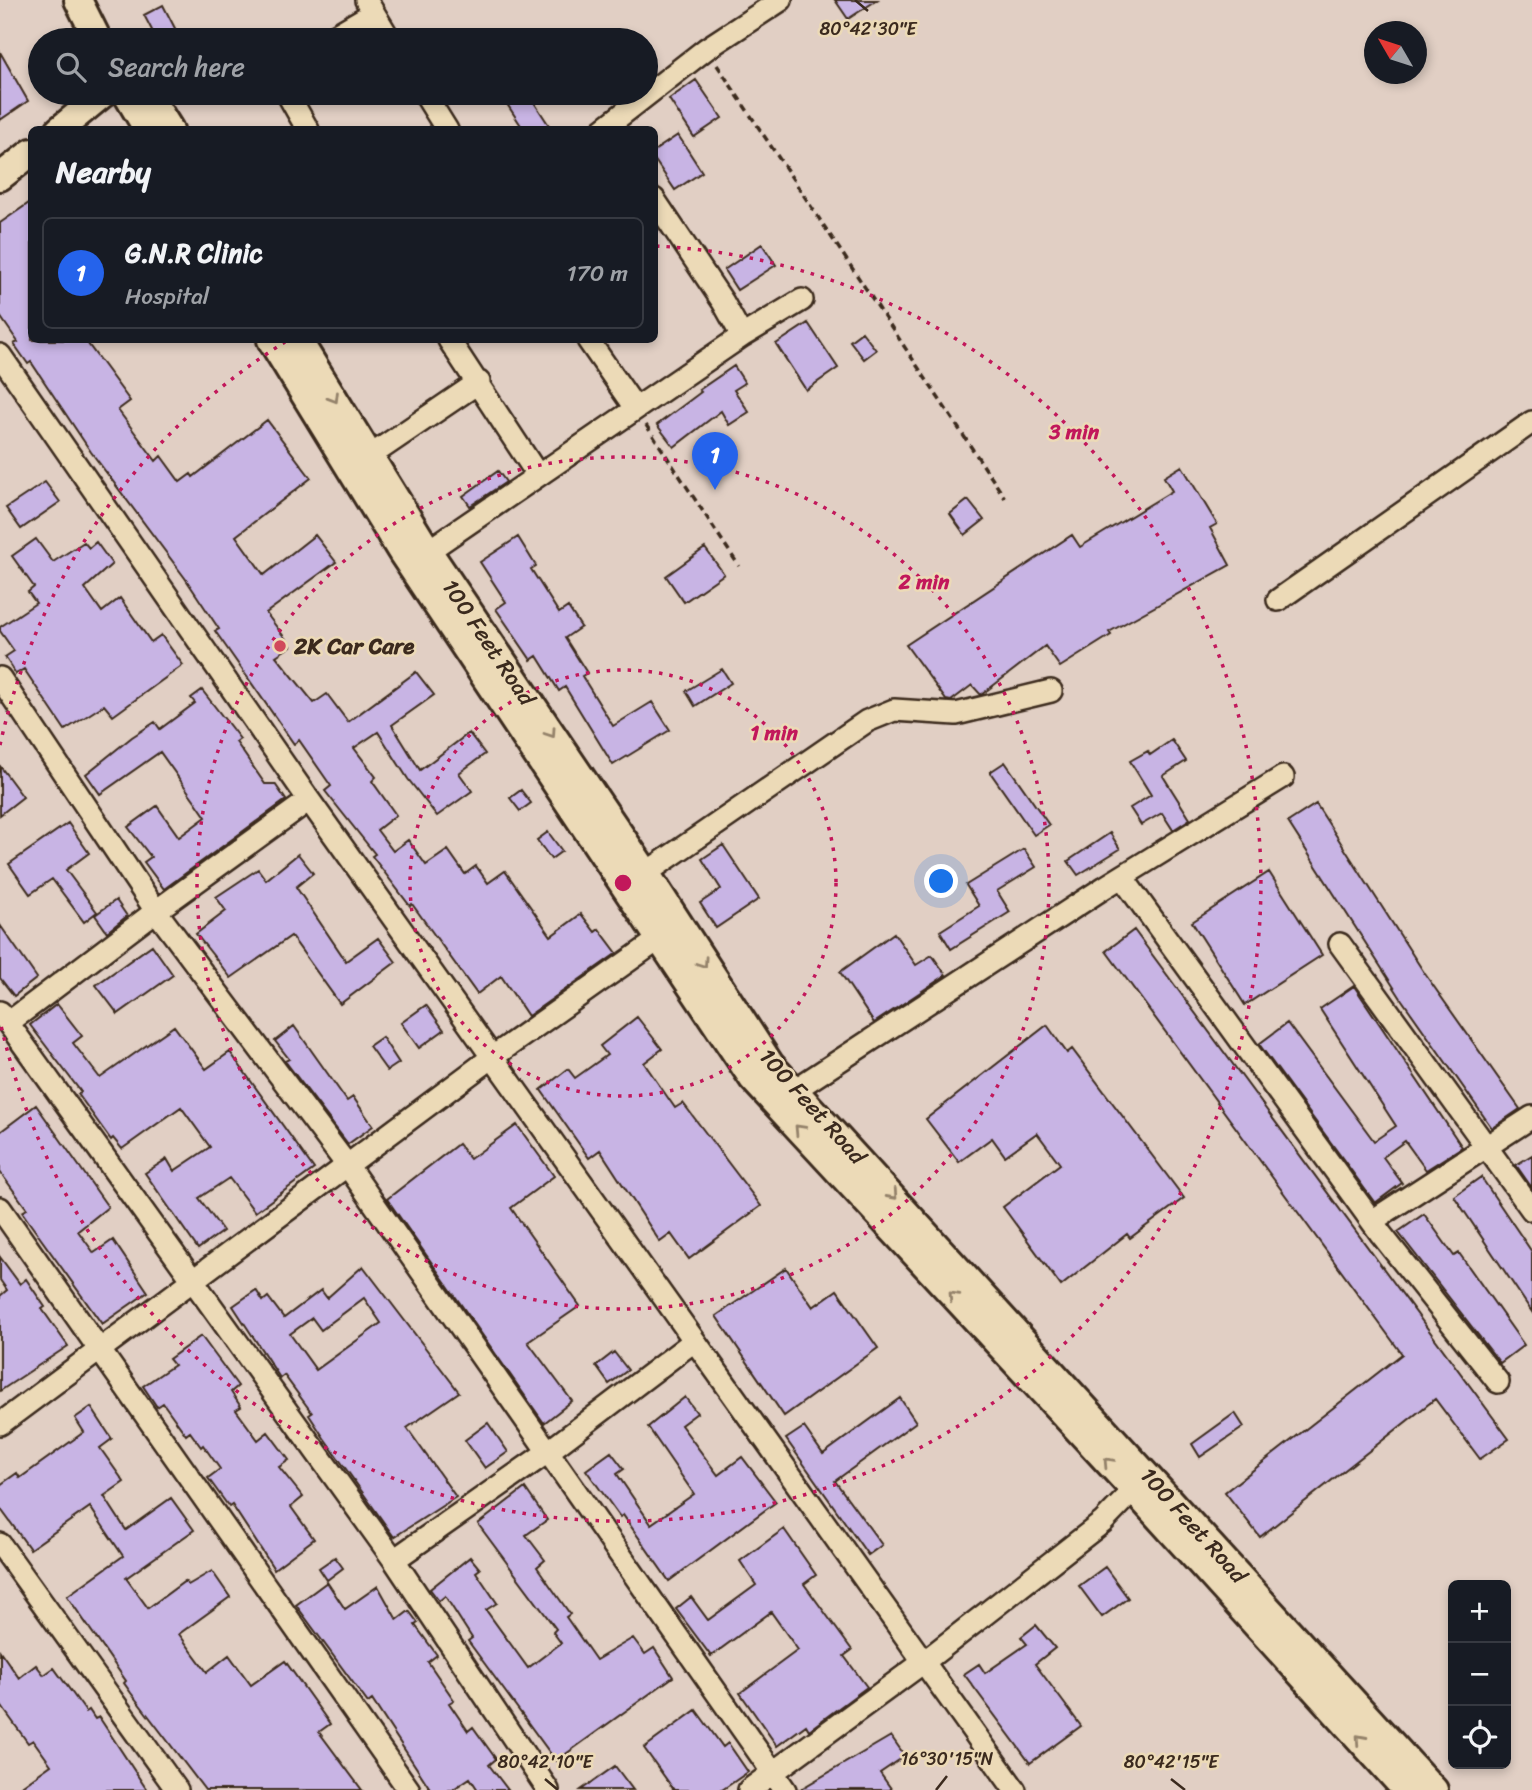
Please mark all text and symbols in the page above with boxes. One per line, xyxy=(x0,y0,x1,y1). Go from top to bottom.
text: 80°42'30"E xyxy=(820,13,918,45)
north arrow xyxy=(1364,21,1427,84)
search box xyxy=(28,28,658,105)
text: Search here xyxy=(108,44,245,90)
icon: search xyxy=(52,48,90,86)
text: Nearby xyxy=(56,145,151,199)
text: G.N.R Clinic xyxy=(125,230,262,276)
text: 1 xyxy=(76,253,86,294)
text: 170 m xyxy=(567,253,628,294)
text: Hospital xyxy=(125,276,209,317)
one-way arrow xyxy=(326,390,339,403)
text: 3 min xyxy=(1048,413,1100,451)
pin: 1 xyxy=(692,432,738,490)
text: 2 min xyxy=(898,563,950,601)
street label: 100 Feet Road xyxy=(431,570,547,716)
place label: 2K Car Care xyxy=(293,626,415,667)
marker: 2K Car Care xyxy=(272,638,288,654)
text: 1 min xyxy=(750,714,799,752)
one-way arrow xyxy=(543,725,556,738)
your location xyxy=(924,864,958,898)
centre of rings xyxy=(611,871,635,895)
one-way arrow xyxy=(695,956,708,969)
street label: 100 Feet Road xyxy=(748,1038,878,1176)
one-way arrow xyxy=(794,1124,807,1137)
one-way arrow xyxy=(885,1187,897,1200)
one-way arrow xyxy=(949,1291,962,1304)
one-way arrow xyxy=(1104,1457,1116,1470)
street label: 100 Feet Road xyxy=(1129,1457,1259,1595)
map controls xyxy=(1448,1580,1511,1769)
button: + xyxy=(1448,1580,1511,1643)
button: − xyxy=(1448,1643,1511,1706)
button: locate xyxy=(1448,1706,1511,1769)
one-way arrow xyxy=(1356,1735,1368,1748)
text: 16°30'15"N xyxy=(901,1743,994,1775)
text: 80°42'10"E xyxy=(498,1746,593,1778)
text: 80°42'15"E xyxy=(1124,1746,1219,1778)

